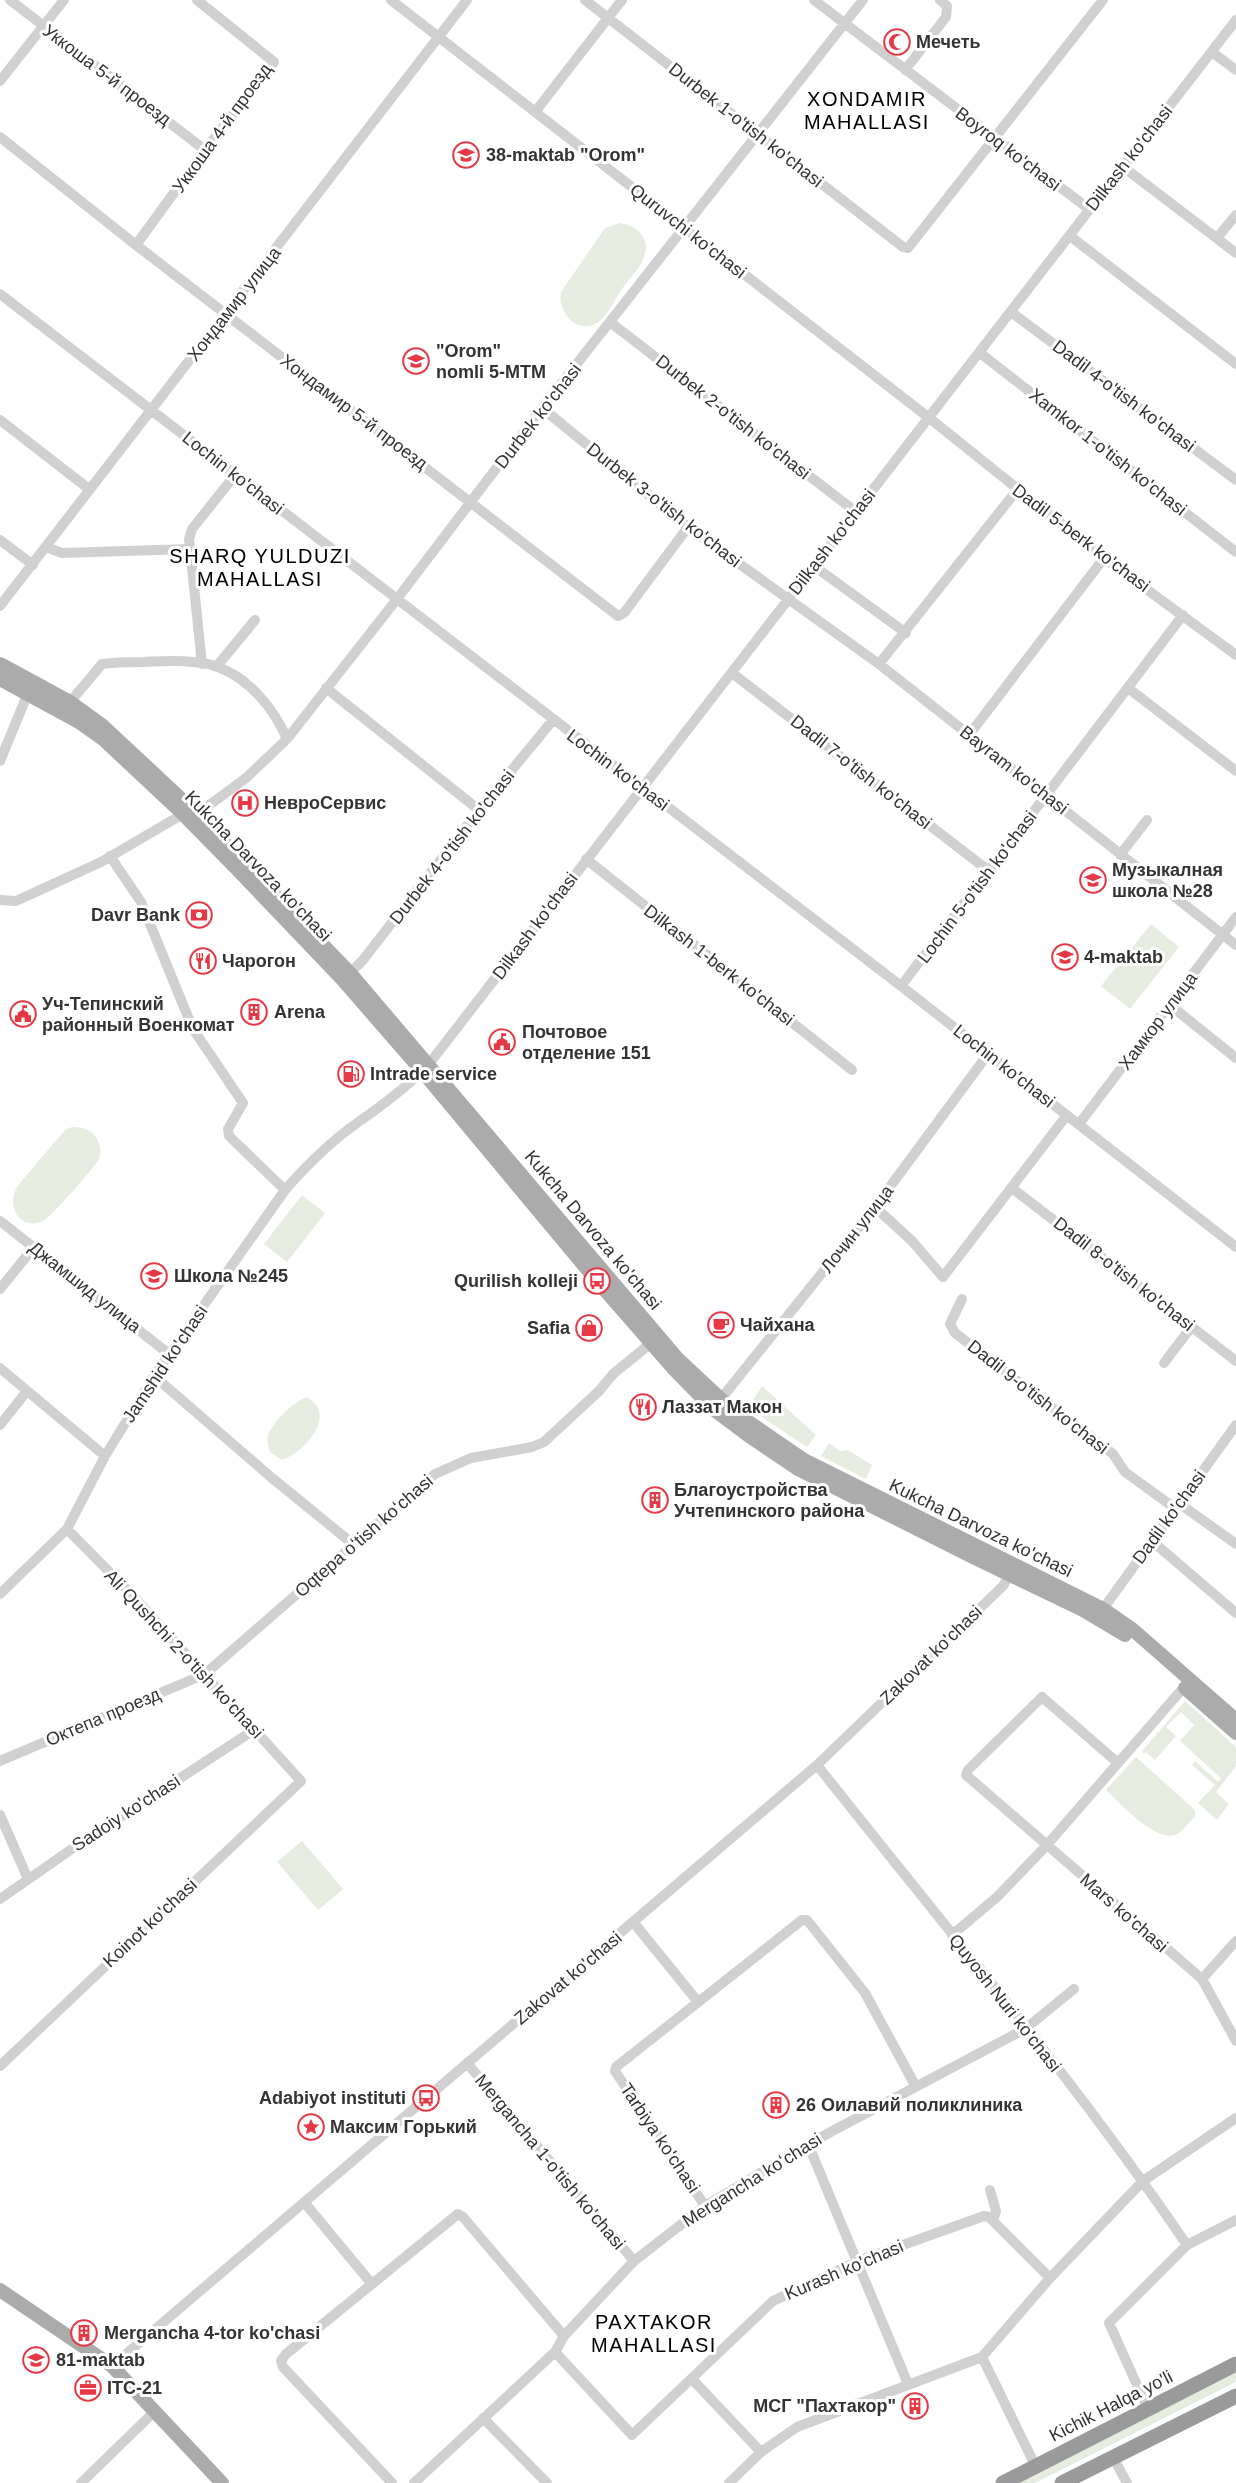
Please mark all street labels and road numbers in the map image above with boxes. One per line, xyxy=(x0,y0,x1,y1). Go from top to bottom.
street label: Уккоша 5-й проезд xyxy=(39,20,175,130)
street label: Уккоша 4-й проезд xyxy=(168,59,276,197)
street label: Durbek 1-o'tish ko'chasi xyxy=(665,59,827,191)
street label: Dilkash ko'chasi xyxy=(1082,101,1176,215)
street label: Boyroq ko'chasi xyxy=(951,103,1065,195)
street label: Quruvchi ko'chasi xyxy=(626,180,750,282)
street label: Хондамир улица xyxy=(183,242,285,365)
street label: Dadil 4-o'tish ko'chasi xyxy=(1049,336,1199,456)
street label: Хондамир 5-й проезд xyxy=(277,350,432,474)
street label: Durbek 2-o'tish ko'chasi xyxy=(652,351,814,483)
street label: Durbek ko'chasi xyxy=(491,360,585,472)
street label: Xamkor 1-o'tish ko'chasi xyxy=(1025,384,1191,520)
street label: Lochin ko'chasi xyxy=(179,427,287,519)
street label: Durbek 3-o'tish ko'chasi xyxy=(583,439,745,571)
street label: Dadil 5-berk ko'chasi xyxy=(1008,480,1154,596)
street label: Dilkash ko'chasi xyxy=(785,485,879,599)
street label: Dadil 7-o'tish ko'chasi xyxy=(787,711,935,833)
street label: Bayram ko'chasi xyxy=(956,722,1072,818)
street label: Lochin ko'chasi xyxy=(563,725,673,815)
street label: Durbek 4-o'tish ko'chasi xyxy=(386,766,518,928)
street label: Kukcha Darvoza ko'chasi xyxy=(181,787,335,945)
street label: Lochin 5-o'tish ko'chasi xyxy=(913,807,1041,967)
street label: Dilkash ko'chasi xyxy=(488,869,582,983)
street label: Dilkash 1-berk ko'chasi xyxy=(640,900,798,1030)
street label: Хамкор улица xyxy=(1115,967,1202,1074)
street label: Lochin ko'chasi xyxy=(950,1020,1058,1112)
street label: Kukcha Darvoza ko'chasi xyxy=(521,1146,665,1314)
street label: Лочин улица xyxy=(817,1181,898,1277)
street label: Dadil 8-o'tish ko'chasi xyxy=(1050,1213,1198,1335)
street label: Джамшид улица xyxy=(25,1237,146,1337)
street label: Jamshid ko'chasi xyxy=(119,1302,211,1426)
street label: Dadil 9-o'tish ko'chasi xyxy=(964,1336,1112,1458)
street label: Dadil ko'chasi xyxy=(1128,1466,1210,1568)
street label: Oqtepa oʻtish koʻchasi xyxy=(291,1471,437,1601)
street label: Kukcha Darvoza ko'chasi xyxy=(886,1475,1076,1581)
street label: Ali Qushchi 2-o'tish ko'chasi xyxy=(101,1566,267,1742)
street label: Zakovat ko'chasi xyxy=(876,1601,986,1709)
street label: Октепа проезд xyxy=(43,1684,164,1750)
street label: Sadoiy ko'chasi xyxy=(68,1771,184,1855)
street label: Mars ko'chasi xyxy=(1076,1870,1172,1956)
street label: Koinot ko'chasi xyxy=(99,1875,201,1971)
street label: Zakovat ko'chasi xyxy=(510,1927,626,2029)
street label: Quyosh Nuri ko'chasi xyxy=(945,1930,1065,2076)
street label: Mergancha 1-o'tish ko'chasi xyxy=(471,2071,629,2253)
street label: Tarbiya ko'chasi xyxy=(616,2080,704,2196)
street label: Mergancha koʻchasi xyxy=(679,2129,825,2231)
street label: Kurash ko'chasi xyxy=(782,2236,906,2304)
street label: Kichik Halqa yo'li xyxy=(1046,2366,1176,2446)

